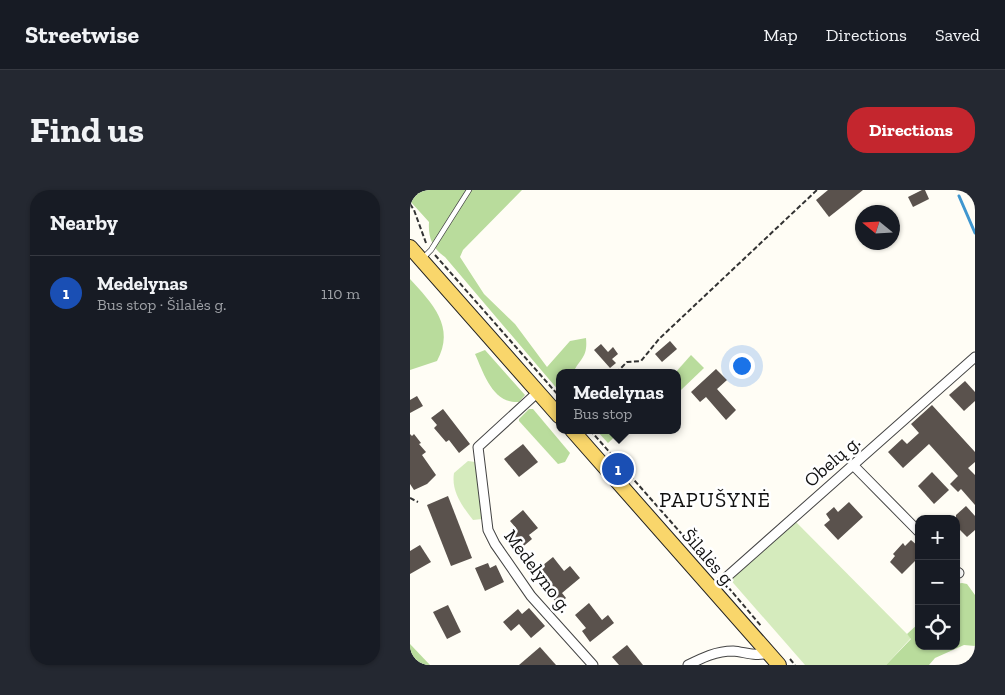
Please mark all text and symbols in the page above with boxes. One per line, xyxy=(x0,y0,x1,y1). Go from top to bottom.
text: Streetwise xyxy=(25,20,139,49)
text: Map xyxy=(763,24,798,46)
text: Directions xyxy=(826,24,907,46)
text: Saved xyxy=(935,24,980,46)
button: Directions xyxy=(847,107,975,153)
text: Find us xyxy=(30,109,144,151)
north arrow xyxy=(855,205,900,250)
text: Nearby xyxy=(50,210,118,235)
text: Medelynas xyxy=(97,272,188,295)
text: 1 xyxy=(63,284,69,303)
text: 110 m xyxy=(321,284,360,303)
text: Bus stop · Šilalės g. xyxy=(97,295,226,314)
your location xyxy=(729,353,755,379)
popup xyxy=(556,369,681,434)
text: Medelynas xyxy=(573,381,664,404)
text: Bus stop xyxy=(573,404,632,423)
street label: Obelų g. xyxy=(799,430,865,492)
pin: 1 xyxy=(602,450,634,488)
district label: PAPUŠYNĖ xyxy=(659,487,771,512)
map controls xyxy=(915,515,960,650)
button: + xyxy=(915,515,960,560)
street label: Šilalės g. xyxy=(677,524,741,592)
street label: Medelyno g. xyxy=(499,525,577,617)
button: − xyxy=(915,560,960,605)
button: locate xyxy=(915,605,960,650)

